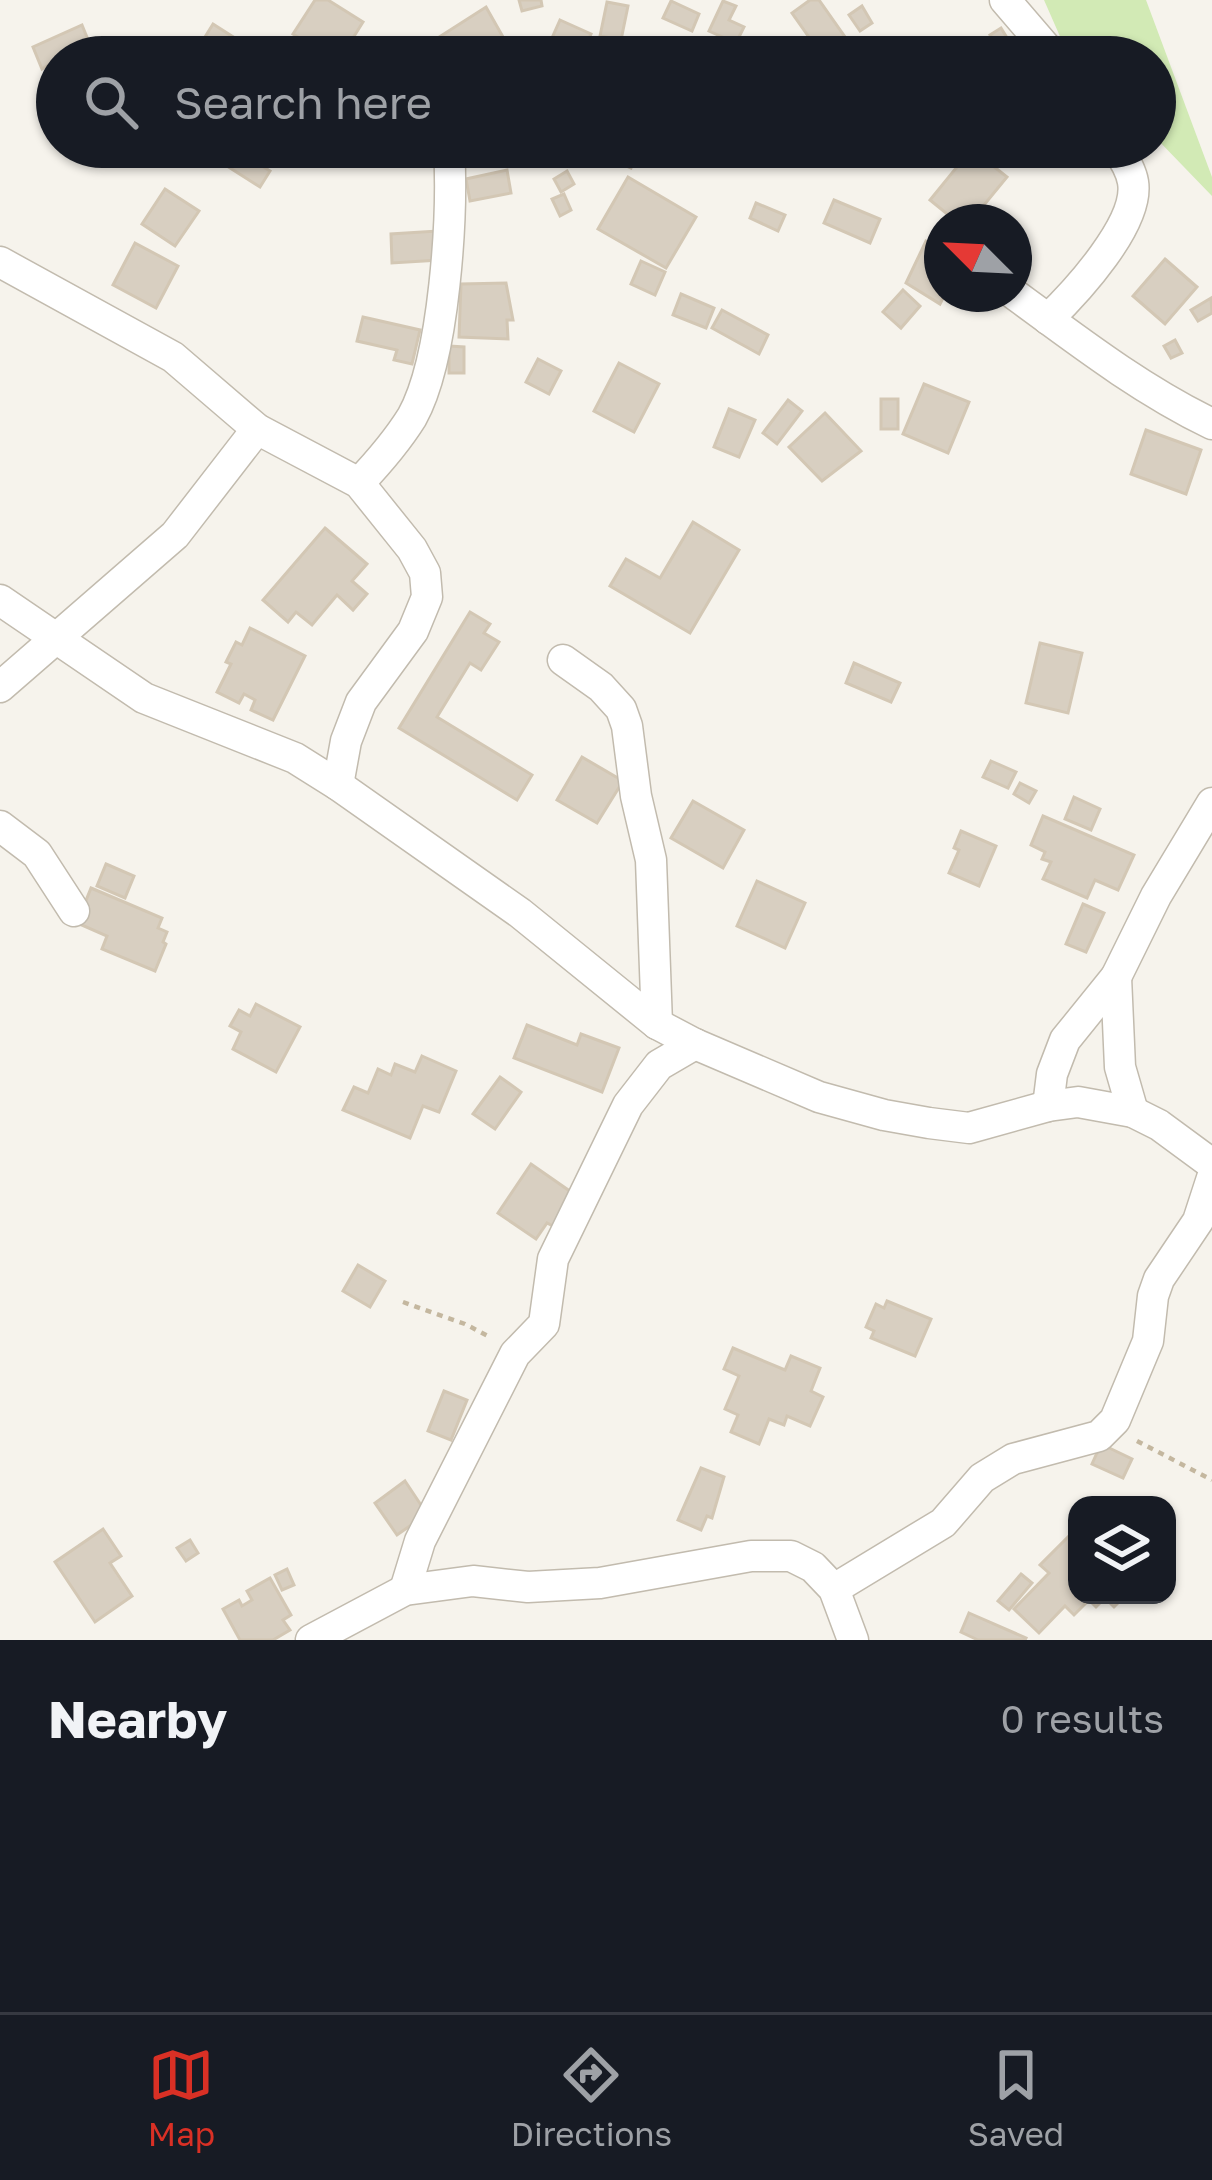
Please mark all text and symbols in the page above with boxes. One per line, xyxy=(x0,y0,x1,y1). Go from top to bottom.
search box xyxy=(36,36,1176,168)
icon: search xyxy=(78,69,144,135)
text: Search here xyxy=(174,75,432,129)
north arrow xyxy=(924,204,1032,312)
map controls xyxy=(1068,1496,1176,1604)
button: layers xyxy=(1068,1496,1176,1604)
text: Nearby xyxy=(48,1688,227,1749)
text: 0 results xyxy=(1000,1695,1164,1742)
tab: Map xyxy=(148,2042,215,2153)
tab: Directions xyxy=(511,2042,672,2153)
tab: Saved xyxy=(968,2042,1064,2153)

